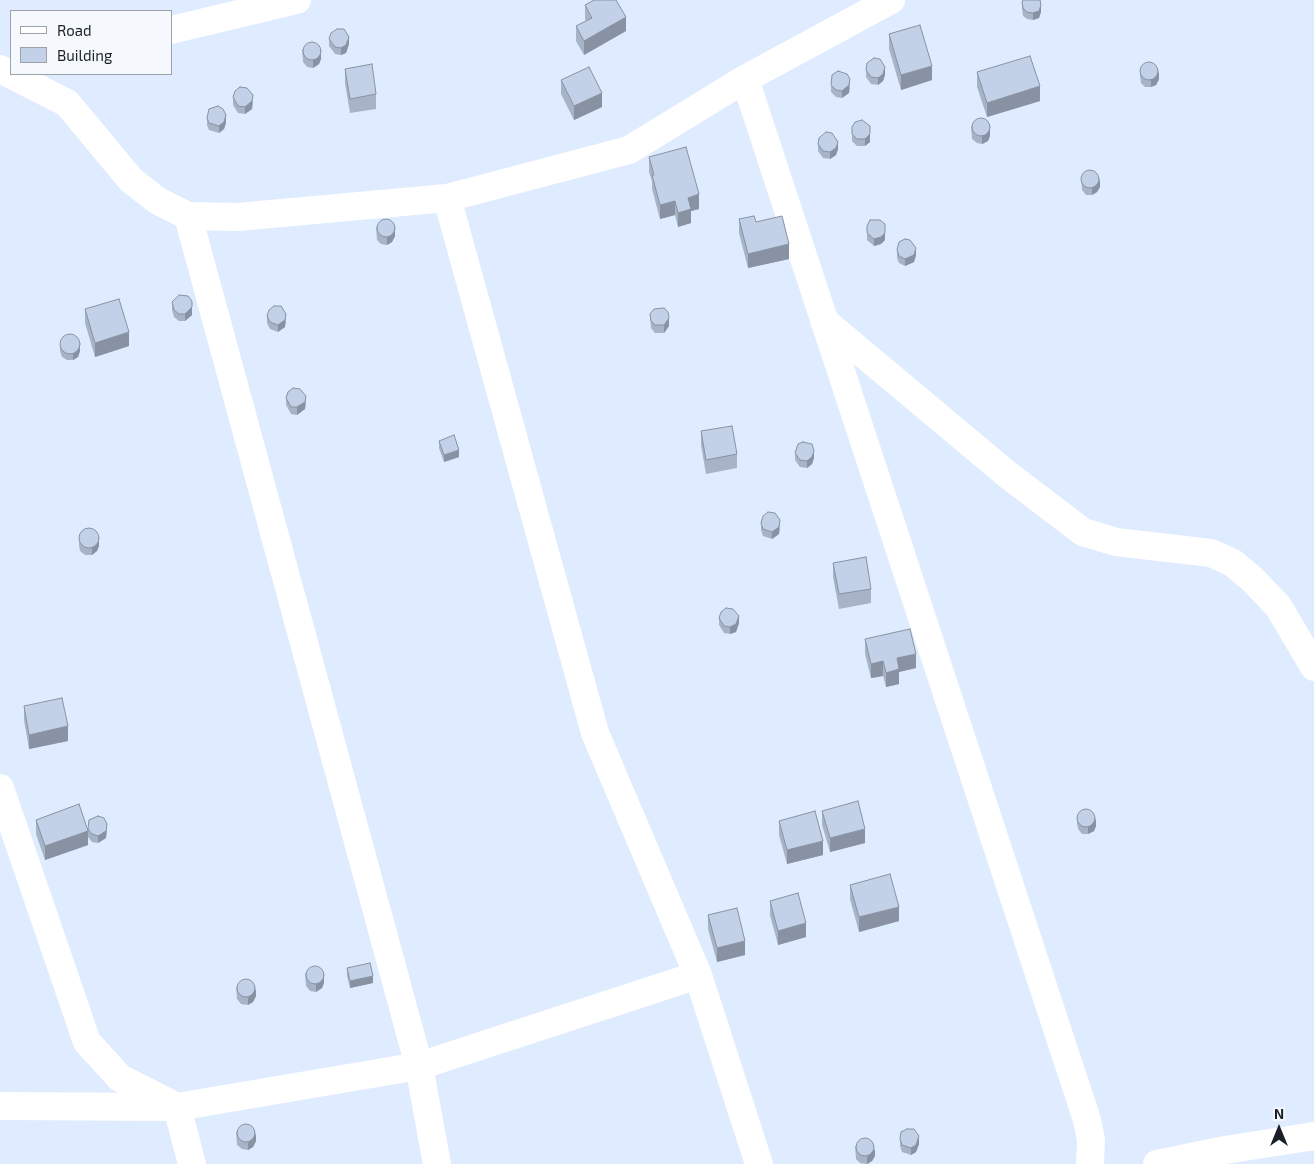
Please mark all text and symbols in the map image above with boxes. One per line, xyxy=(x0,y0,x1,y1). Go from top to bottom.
legend xyxy=(10,10,172,75)
text: Road xyxy=(57,21,92,39)
text: Building xyxy=(57,46,112,64)
north arrow xyxy=(1254,1104,1304,1154)
text: N xyxy=(1274,1105,1284,1122)

